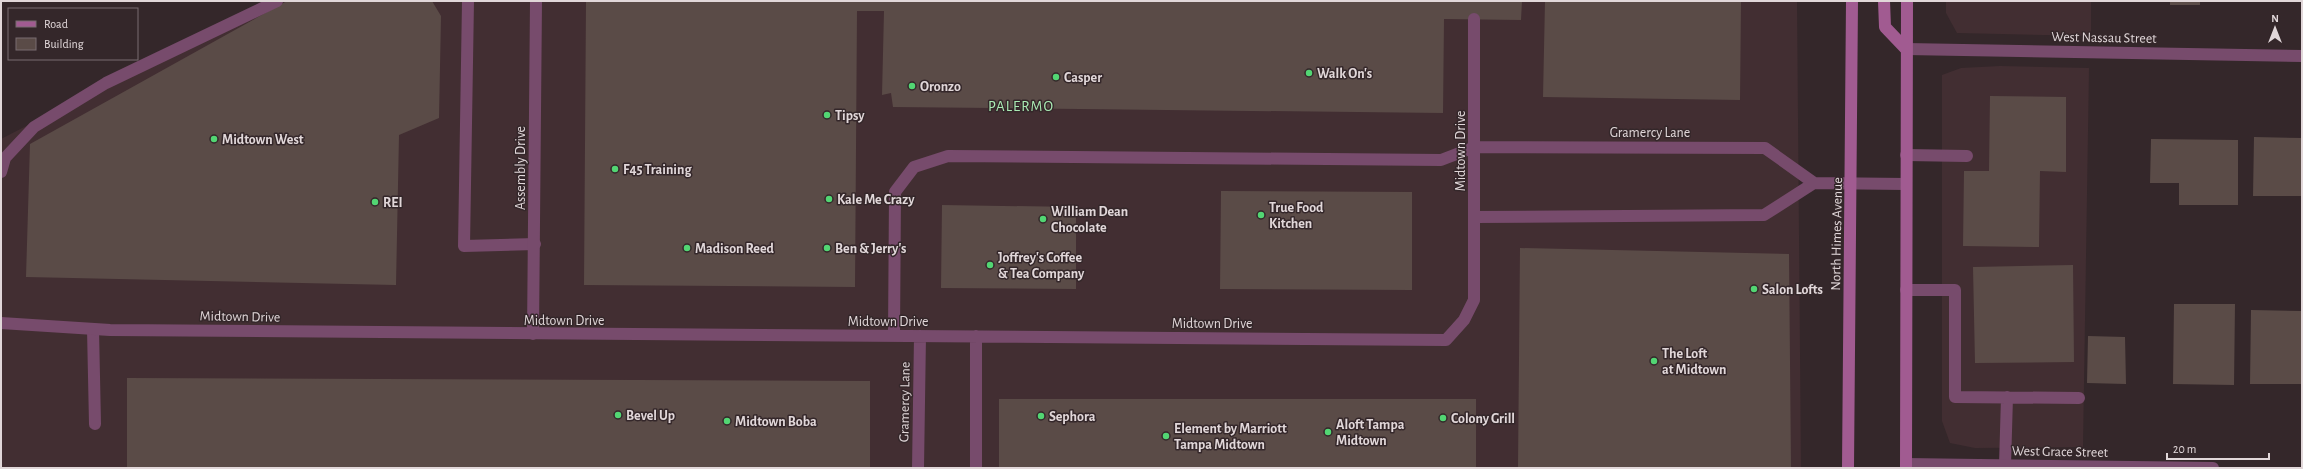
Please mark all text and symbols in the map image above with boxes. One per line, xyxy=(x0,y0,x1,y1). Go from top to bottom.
legend xyxy=(8,8,138,60)
north arrow xyxy=(2255,8,2295,48)
text: N xyxy=(2271,13,2279,24)
text: Road xyxy=(44,18,68,30)
street label: West Nassau Street xyxy=(2051,30,2157,46)
text: Building xyxy=(44,38,84,50)
place label: Walk On's xyxy=(1317,67,1372,81)
marker: Walk On's xyxy=(1304,68,1314,78)
place label: Casper xyxy=(1064,71,1102,85)
marker: Casper xyxy=(1051,72,1061,82)
place label: Oronzo xyxy=(920,80,961,94)
marker: Oronzo xyxy=(907,81,917,91)
district label: PALERMO xyxy=(988,99,1054,114)
place label: Tipsy xyxy=(835,109,865,123)
marker: Tipsy xyxy=(822,110,832,120)
street label: Midtown Drive xyxy=(1454,111,1468,191)
street label: Assembly Drive xyxy=(514,126,528,210)
street label: Gramercy Lane xyxy=(1610,126,1690,140)
place label: Midtown West xyxy=(222,133,304,147)
marker: Midtown West xyxy=(209,134,219,144)
place label: F45 Training xyxy=(623,163,692,177)
marker: F45 Training xyxy=(610,164,620,174)
street label: North Himes Avenue xyxy=(1829,177,1845,291)
place label: Kale Me Crazy xyxy=(837,193,915,207)
marker: Kale Me Crazy xyxy=(824,194,834,204)
place label: REI xyxy=(383,196,403,210)
marker: REI xyxy=(370,197,380,207)
place label: True Food Kitchen xyxy=(1269,201,1324,231)
place label: William Dean Chocolate xyxy=(1051,205,1128,235)
marker: True Food Kitchen xyxy=(1256,210,1266,220)
marker: William Dean Chocolate xyxy=(1038,214,1048,224)
place label: Madison Reed xyxy=(695,242,775,256)
place label: Ben & Jerry's xyxy=(835,242,907,256)
marker: Madison Reed xyxy=(682,243,692,253)
marker: Ben & Jerry's xyxy=(822,243,832,253)
place label: Joffrey's Coffee & Tea Company xyxy=(998,251,1085,281)
marker: Joffrey's Coffee & Tea Company xyxy=(985,260,995,270)
place label: Salon Lofts xyxy=(1762,283,1823,297)
marker: Salon Lofts xyxy=(1749,284,1759,294)
street label: Midtown Drive xyxy=(199,309,280,325)
street label: Midtown Drive xyxy=(524,314,604,328)
street label: Midtown Drive xyxy=(848,315,928,329)
street label: Midtown Drive xyxy=(1172,317,1252,331)
place label: The Loft at Midtown xyxy=(1662,347,1726,377)
marker: The Loft at Midtown xyxy=(1649,356,1659,366)
street label: Gramercy Lane xyxy=(897,362,913,442)
place label: Bevel Up xyxy=(626,409,675,423)
marker: Bevel Up xyxy=(613,410,623,420)
place label: Sephora xyxy=(1049,410,1096,424)
marker: Sephora xyxy=(1036,411,1046,421)
place label: Colony Grill xyxy=(1451,412,1515,426)
marker: Colony Grill xyxy=(1438,413,1448,423)
place label: Midtown Boba xyxy=(735,415,817,429)
marker: Midtown Boba xyxy=(722,416,732,426)
place label: Aloft Tampa Midtown xyxy=(1336,418,1405,448)
place label: Element by Marriott Tampa Midtown xyxy=(1174,422,1287,452)
marker: Aloft Tampa Midtown xyxy=(1323,427,1333,437)
marker: Element by Marriott Tampa Midtown xyxy=(1161,431,1171,441)
scale bar xyxy=(2167,435,2269,461)
text: 20 m xyxy=(2173,443,2196,455)
street label: West Grace Street xyxy=(2012,444,2109,460)

